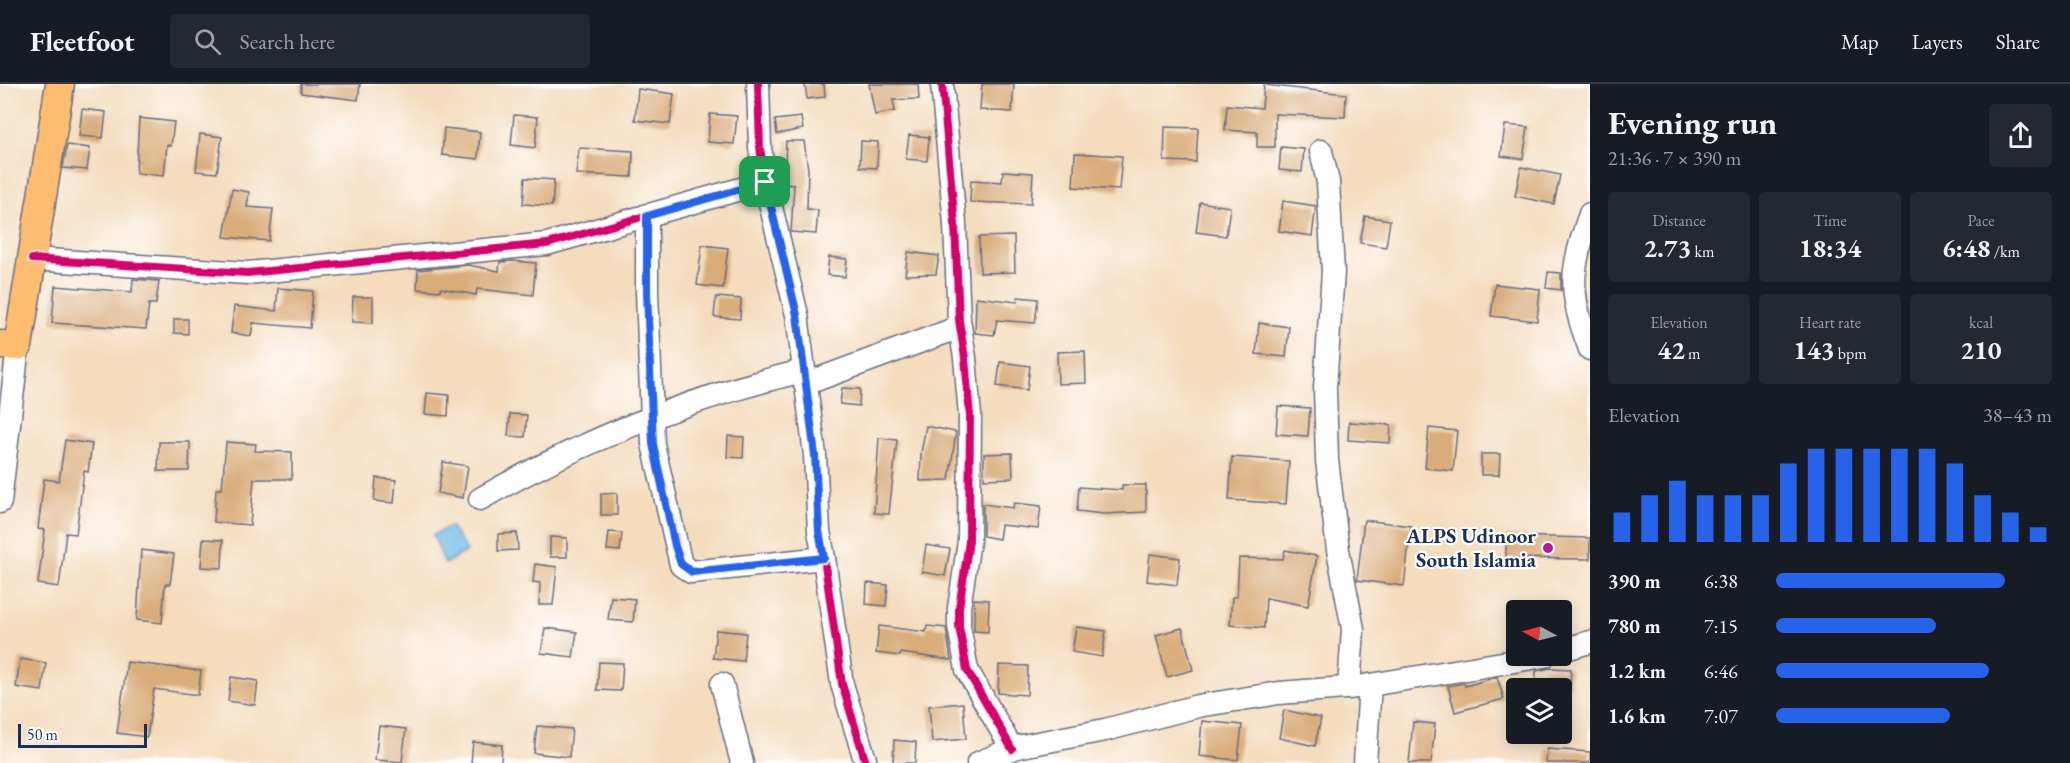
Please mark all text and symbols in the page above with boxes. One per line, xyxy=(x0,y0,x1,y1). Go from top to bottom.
search box xyxy=(170,14,590,68)
text: Fleetfoot xyxy=(30,23,134,59)
icon: search xyxy=(191,25,224,58)
text: Search here xyxy=(239,27,335,56)
text: Map xyxy=(1841,28,1879,55)
text: Layers xyxy=(1912,28,1963,55)
text: Share xyxy=(1996,28,2040,55)
text: Evening run xyxy=(1608,101,1777,144)
button: share xyxy=(1989,104,2052,167)
text: 21:36 · 7 × 390 m xyxy=(1608,145,1741,171)
pin xyxy=(739,156,790,207)
icon: arrive xyxy=(748,165,781,198)
text: Distance xyxy=(1652,210,1706,231)
text: Time xyxy=(1813,210,1847,231)
text: Pace xyxy=(1968,210,1994,231)
text: 2.73 xyxy=(1644,231,1691,265)
text: 18:34 xyxy=(1799,231,1861,265)
text: 6:48 xyxy=(1942,231,1991,265)
text: km xyxy=(1691,241,1714,262)
text: /km xyxy=(1991,241,2020,262)
text: Elevation xyxy=(1650,312,1708,333)
text: Heart rate xyxy=(1799,312,1861,333)
text: kcal xyxy=(1969,312,1993,333)
text: 42 xyxy=(1657,333,1685,367)
text: 143 xyxy=(1793,333,1835,367)
text: 210 xyxy=(1960,333,2002,367)
text: m xyxy=(1685,343,1701,364)
text: bpm xyxy=(1835,343,1867,364)
text: Elevation xyxy=(1608,402,1680,428)
text: 38–43 m xyxy=(1983,402,2052,428)
place label: ALPS Udinoor South Islamia xyxy=(1405,522,1537,573)
marker: ALPS Udinoor South Islamia xyxy=(1541,541,1555,555)
text: 390 m xyxy=(1608,568,1661,594)
text: 6:38 xyxy=(1704,568,1738,594)
north arrow xyxy=(1506,600,1572,666)
map controls xyxy=(1506,600,1572,744)
text: 780 m xyxy=(1608,613,1661,639)
text: 7:15 xyxy=(1704,613,1738,639)
text: 1.2 km xyxy=(1608,658,1666,684)
text: 6:46 xyxy=(1704,658,1738,684)
button: layers xyxy=(1506,678,1572,744)
text: 1.6 km xyxy=(1608,703,1666,729)
text: 7:07 xyxy=(1704,703,1738,729)
scale bar xyxy=(18,721,147,748)
text: 50 m xyxy=(27,724,58,745)

